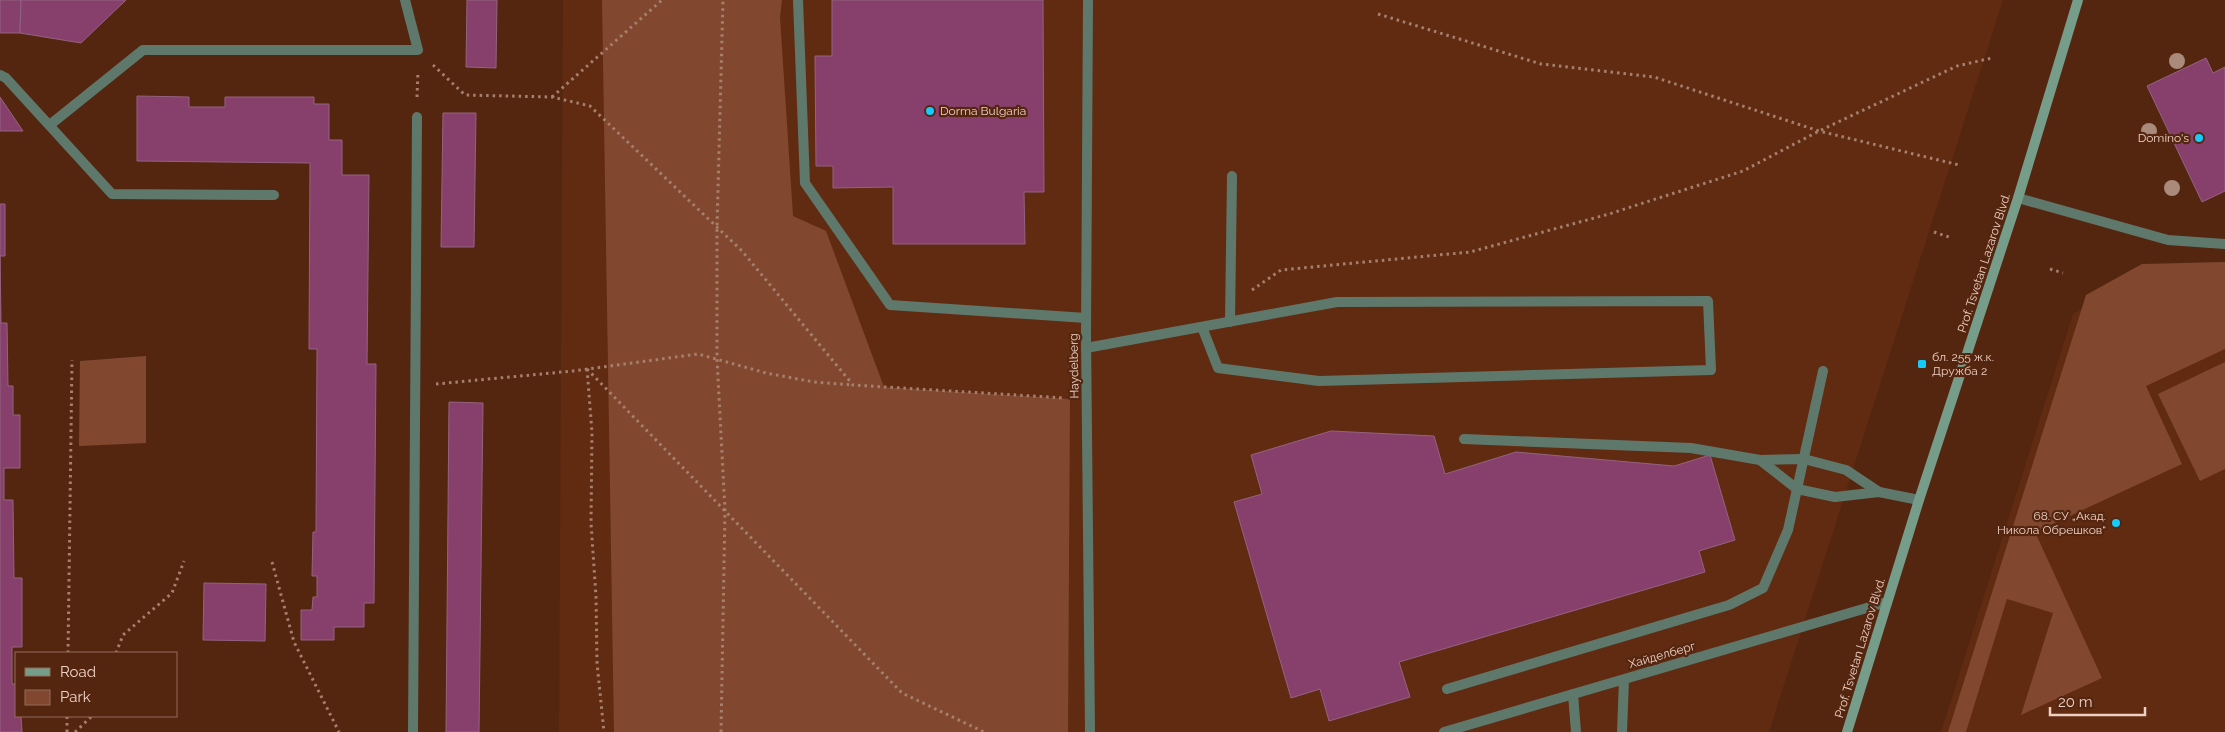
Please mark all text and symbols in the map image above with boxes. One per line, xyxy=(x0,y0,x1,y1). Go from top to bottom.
place label: Dorma Bulgaria xyxy=(940,104,1026,118)
marker: Dorma Bulgaria xyxy=(924,105,936,117)
place label: Domino's xyxy=(2138,131,2189,145)
marker: Domino's xyxy=(2193,132,2205,144)
street label: Prof. Tsvetan Lazarov Blvd. xyxy=(1955,192,2013,334)
street label: Haydelberg xyxy=(1066,333,1082,399)
place label: бл. 255 ж.к. Дружба 2 xyxy=(1932,350,1994,378)
marker: бл. 255 ж.к. Дружба 2 xyxy=(1916,358,1928,370)
place label: 68. СУ „Акад. Никола Обрешков“ xyxy=(1997,509,2106,537)
marker: 68. СУ „Акад. Никола Обрешков“ xyxy=(2110,517,2122,529)
street label: Prof. Tsvetan Lazarov Blvd. xyxy=(1832,576,1888,720)
street label: Хайделберг xyxy=(1627,639,1697,671)
legend xyxy=(15,652,178,717)
text: Road xyxy=(60,663,96,681)
scale bar xyxy=(2050,684,2145,716)
text: Park xyxy=(60,688,91,706)
text: 20 m xyxy=(2058,693,2093,711)

